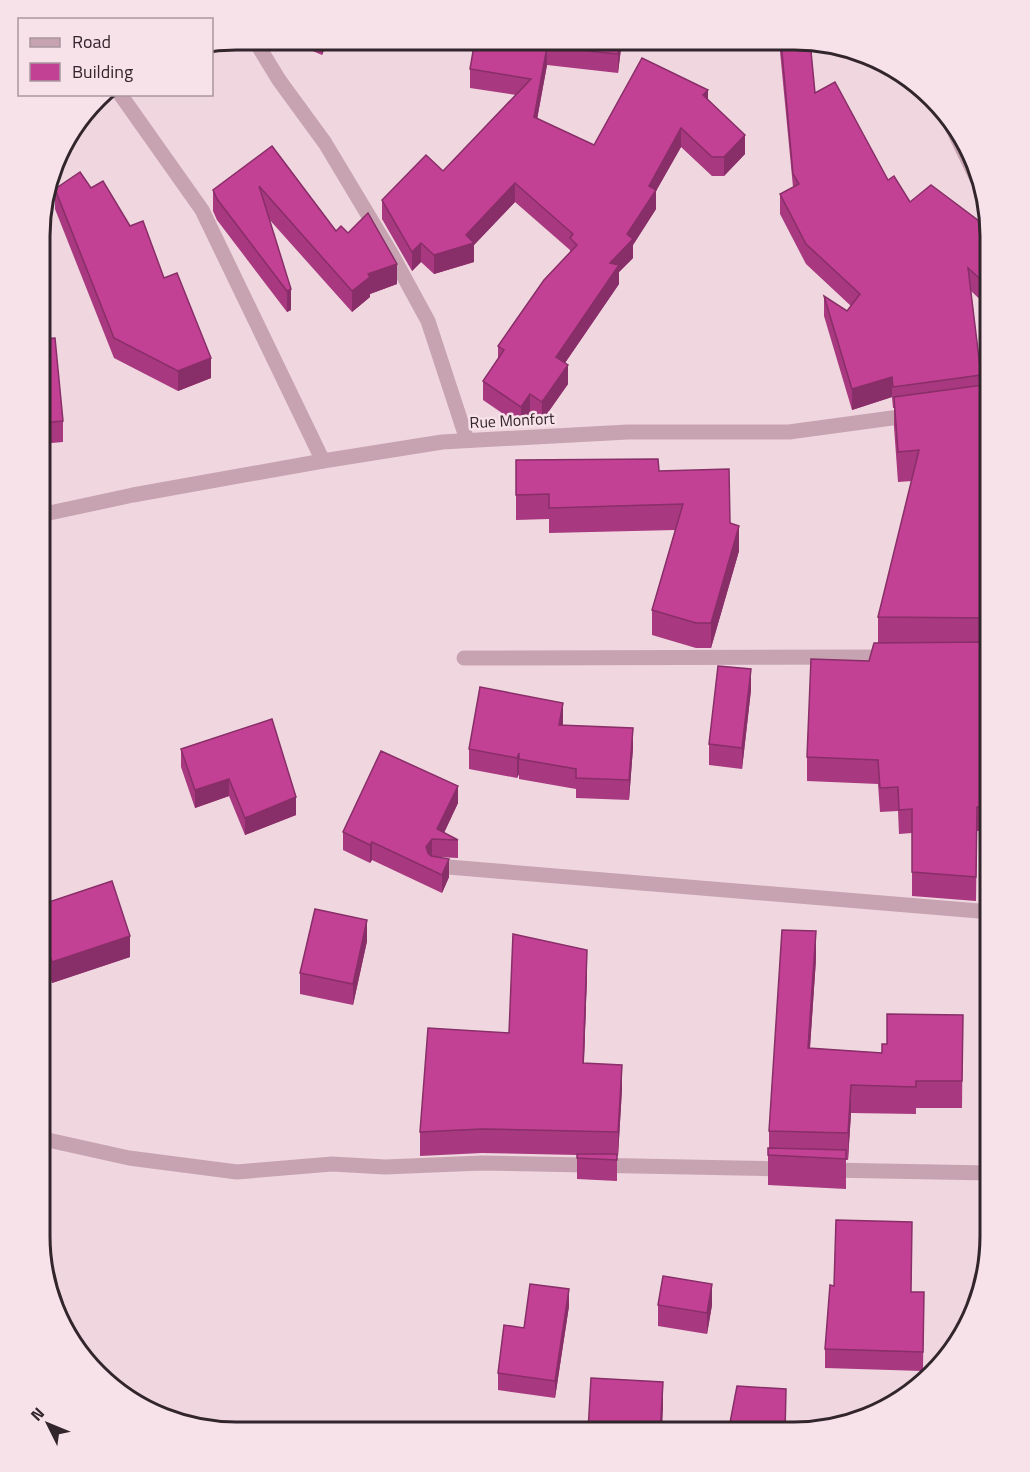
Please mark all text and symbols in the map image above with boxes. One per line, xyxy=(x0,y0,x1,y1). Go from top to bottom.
legend xyxy=(18,18,213,96)
text: Road xyxy=(72,28,111,55)
text: Building xyxy=(72,58,133,85)
street label: Rue Monfort xyxy=(469,406,555,434)
north arrow xyxy=(18,1394,78,1454)
text: N xyxy=(24,1402,50,1426)

